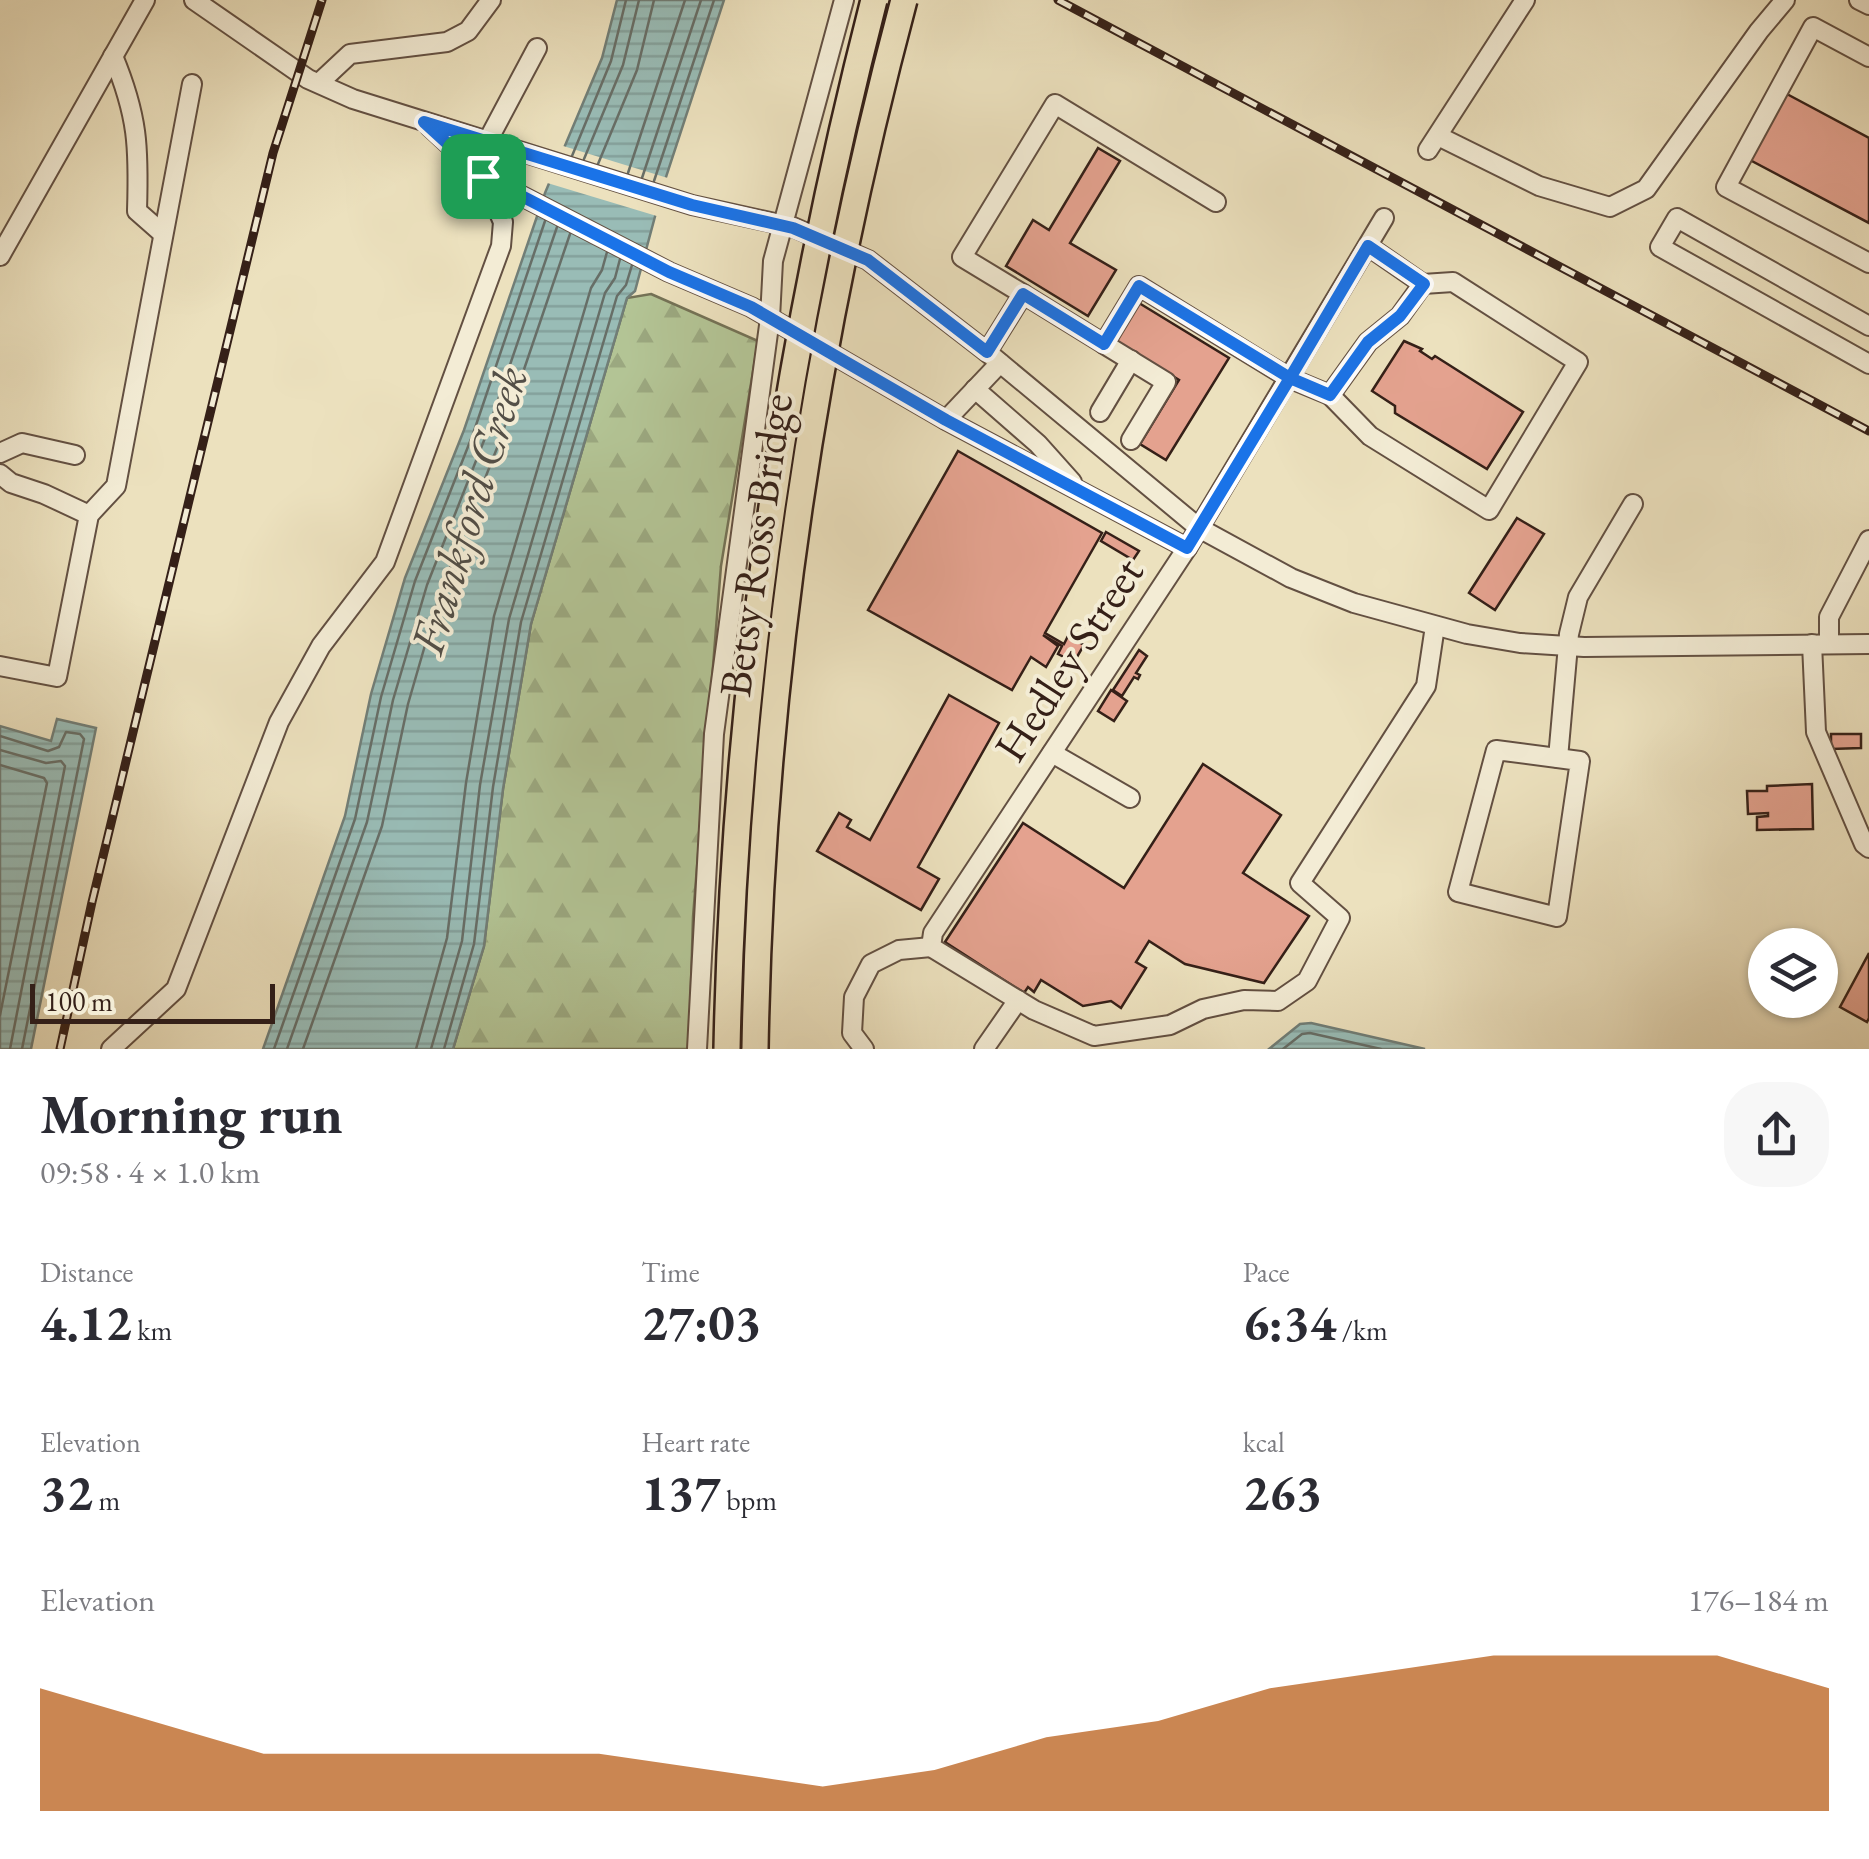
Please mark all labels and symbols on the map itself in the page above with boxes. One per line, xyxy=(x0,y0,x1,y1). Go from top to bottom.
pin xyxy=(441,134,526,219)
water label: Frankford Creek xyxy=(395,359,541,662)
street label: Betsy Ross Bridge xyxy=(705,390,805,700)
street label: Hedley Street xyxy=(980,546,1156,772)
scale bar xyxy=(30,979,275,1024)

